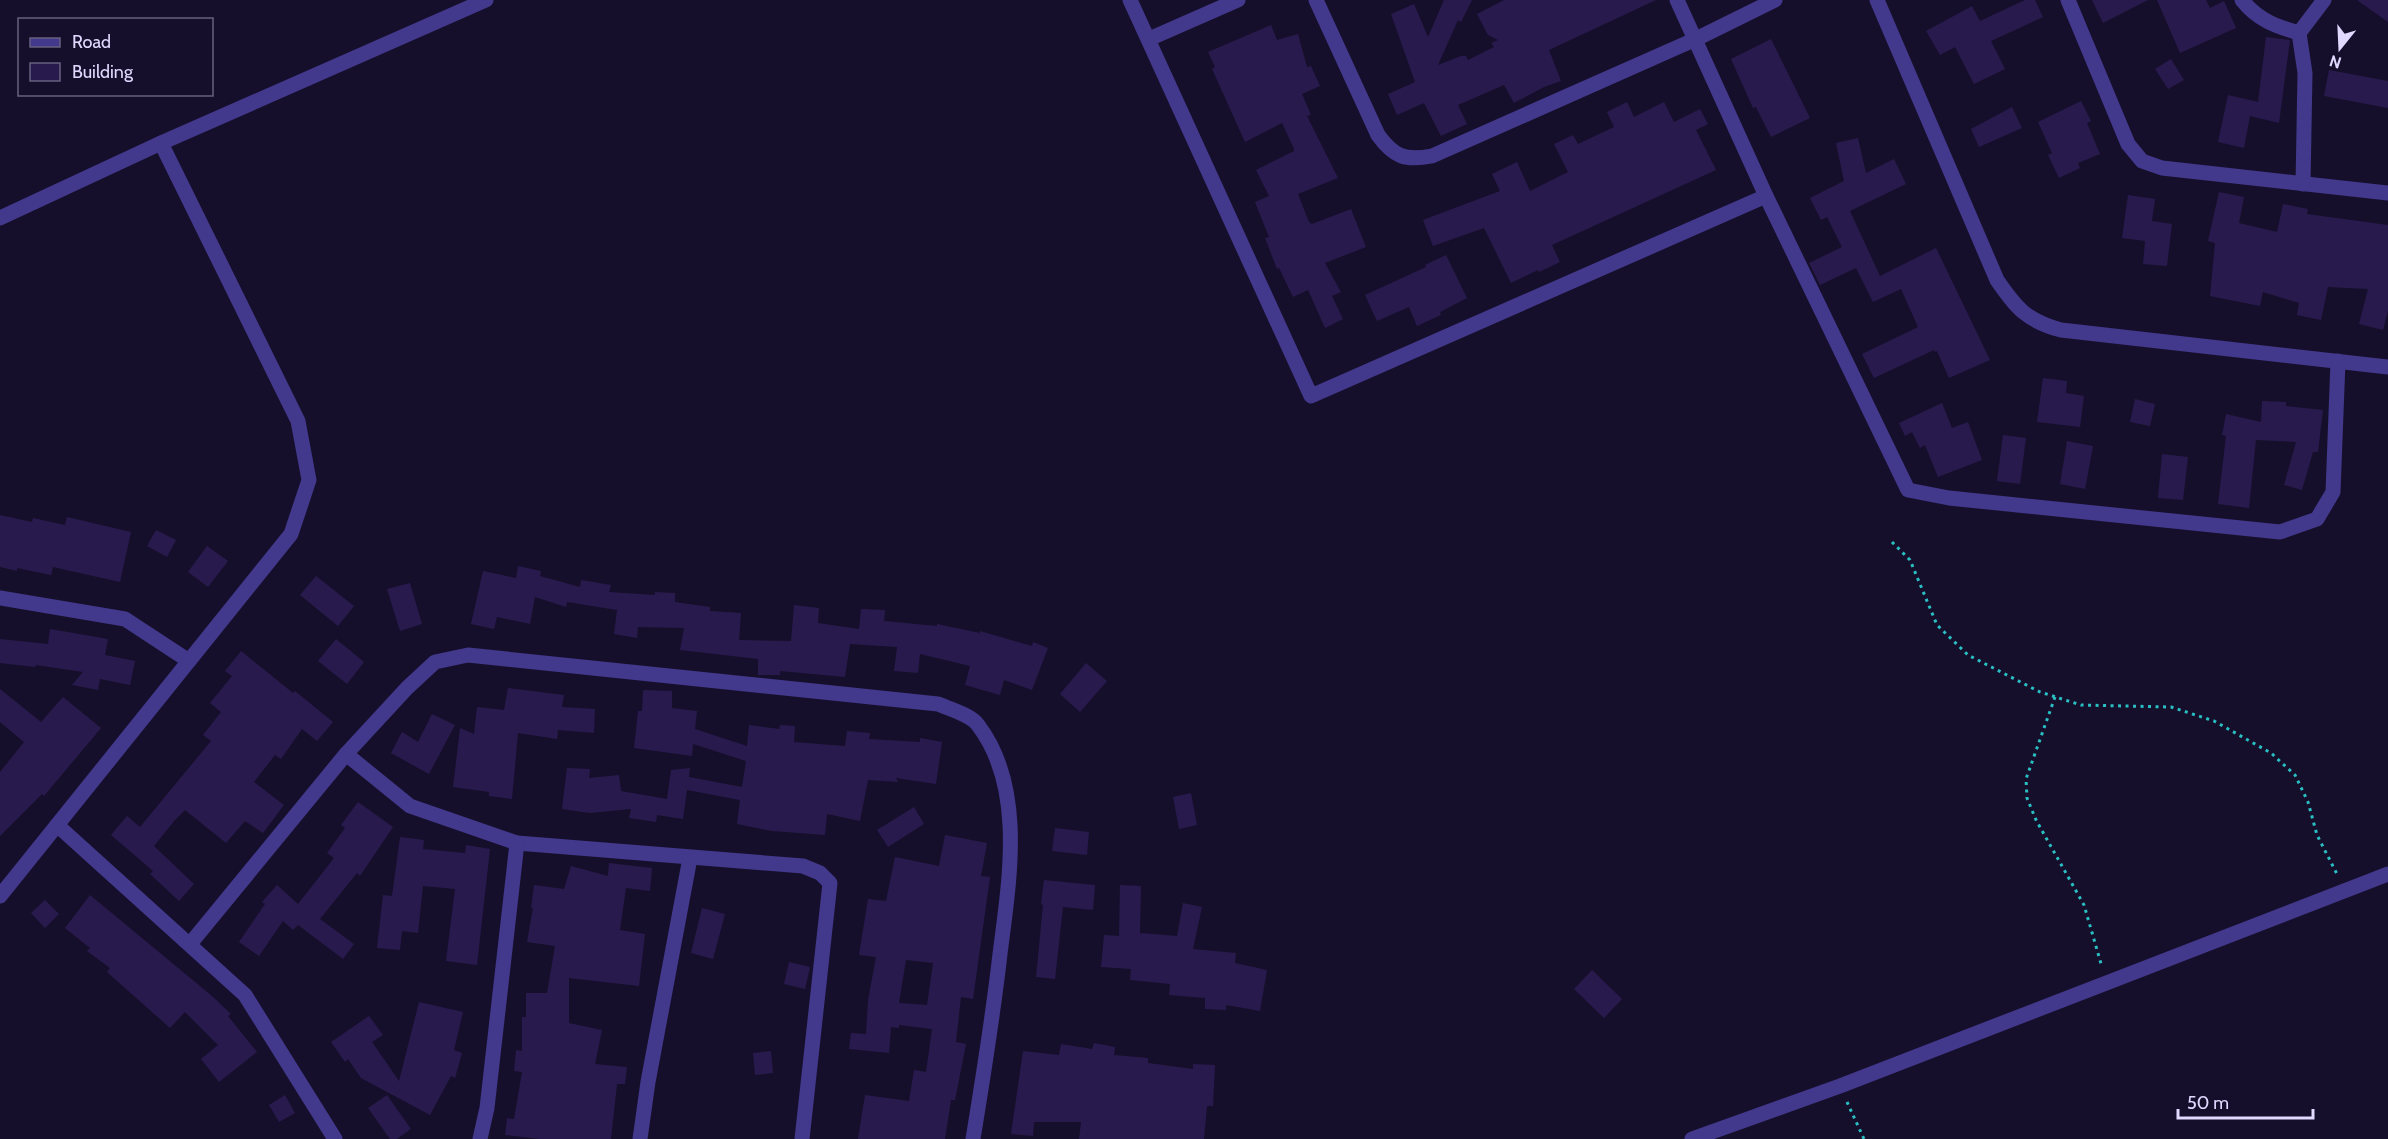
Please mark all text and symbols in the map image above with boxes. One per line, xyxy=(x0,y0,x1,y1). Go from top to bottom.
legend xyxy=(18,18,213,96)
north arrow xyxy=(2310,18,2370,78)
text: Road xyxy=(72,31,111,53)
text: N xyxy=(2327,51,2344,73)
text: Building xyxy=(72,61,134,83)
scale bar xyxy=(2178,1082,2313,1120)
text: 50 m xyxy=(2187,1092,2229,1114)

